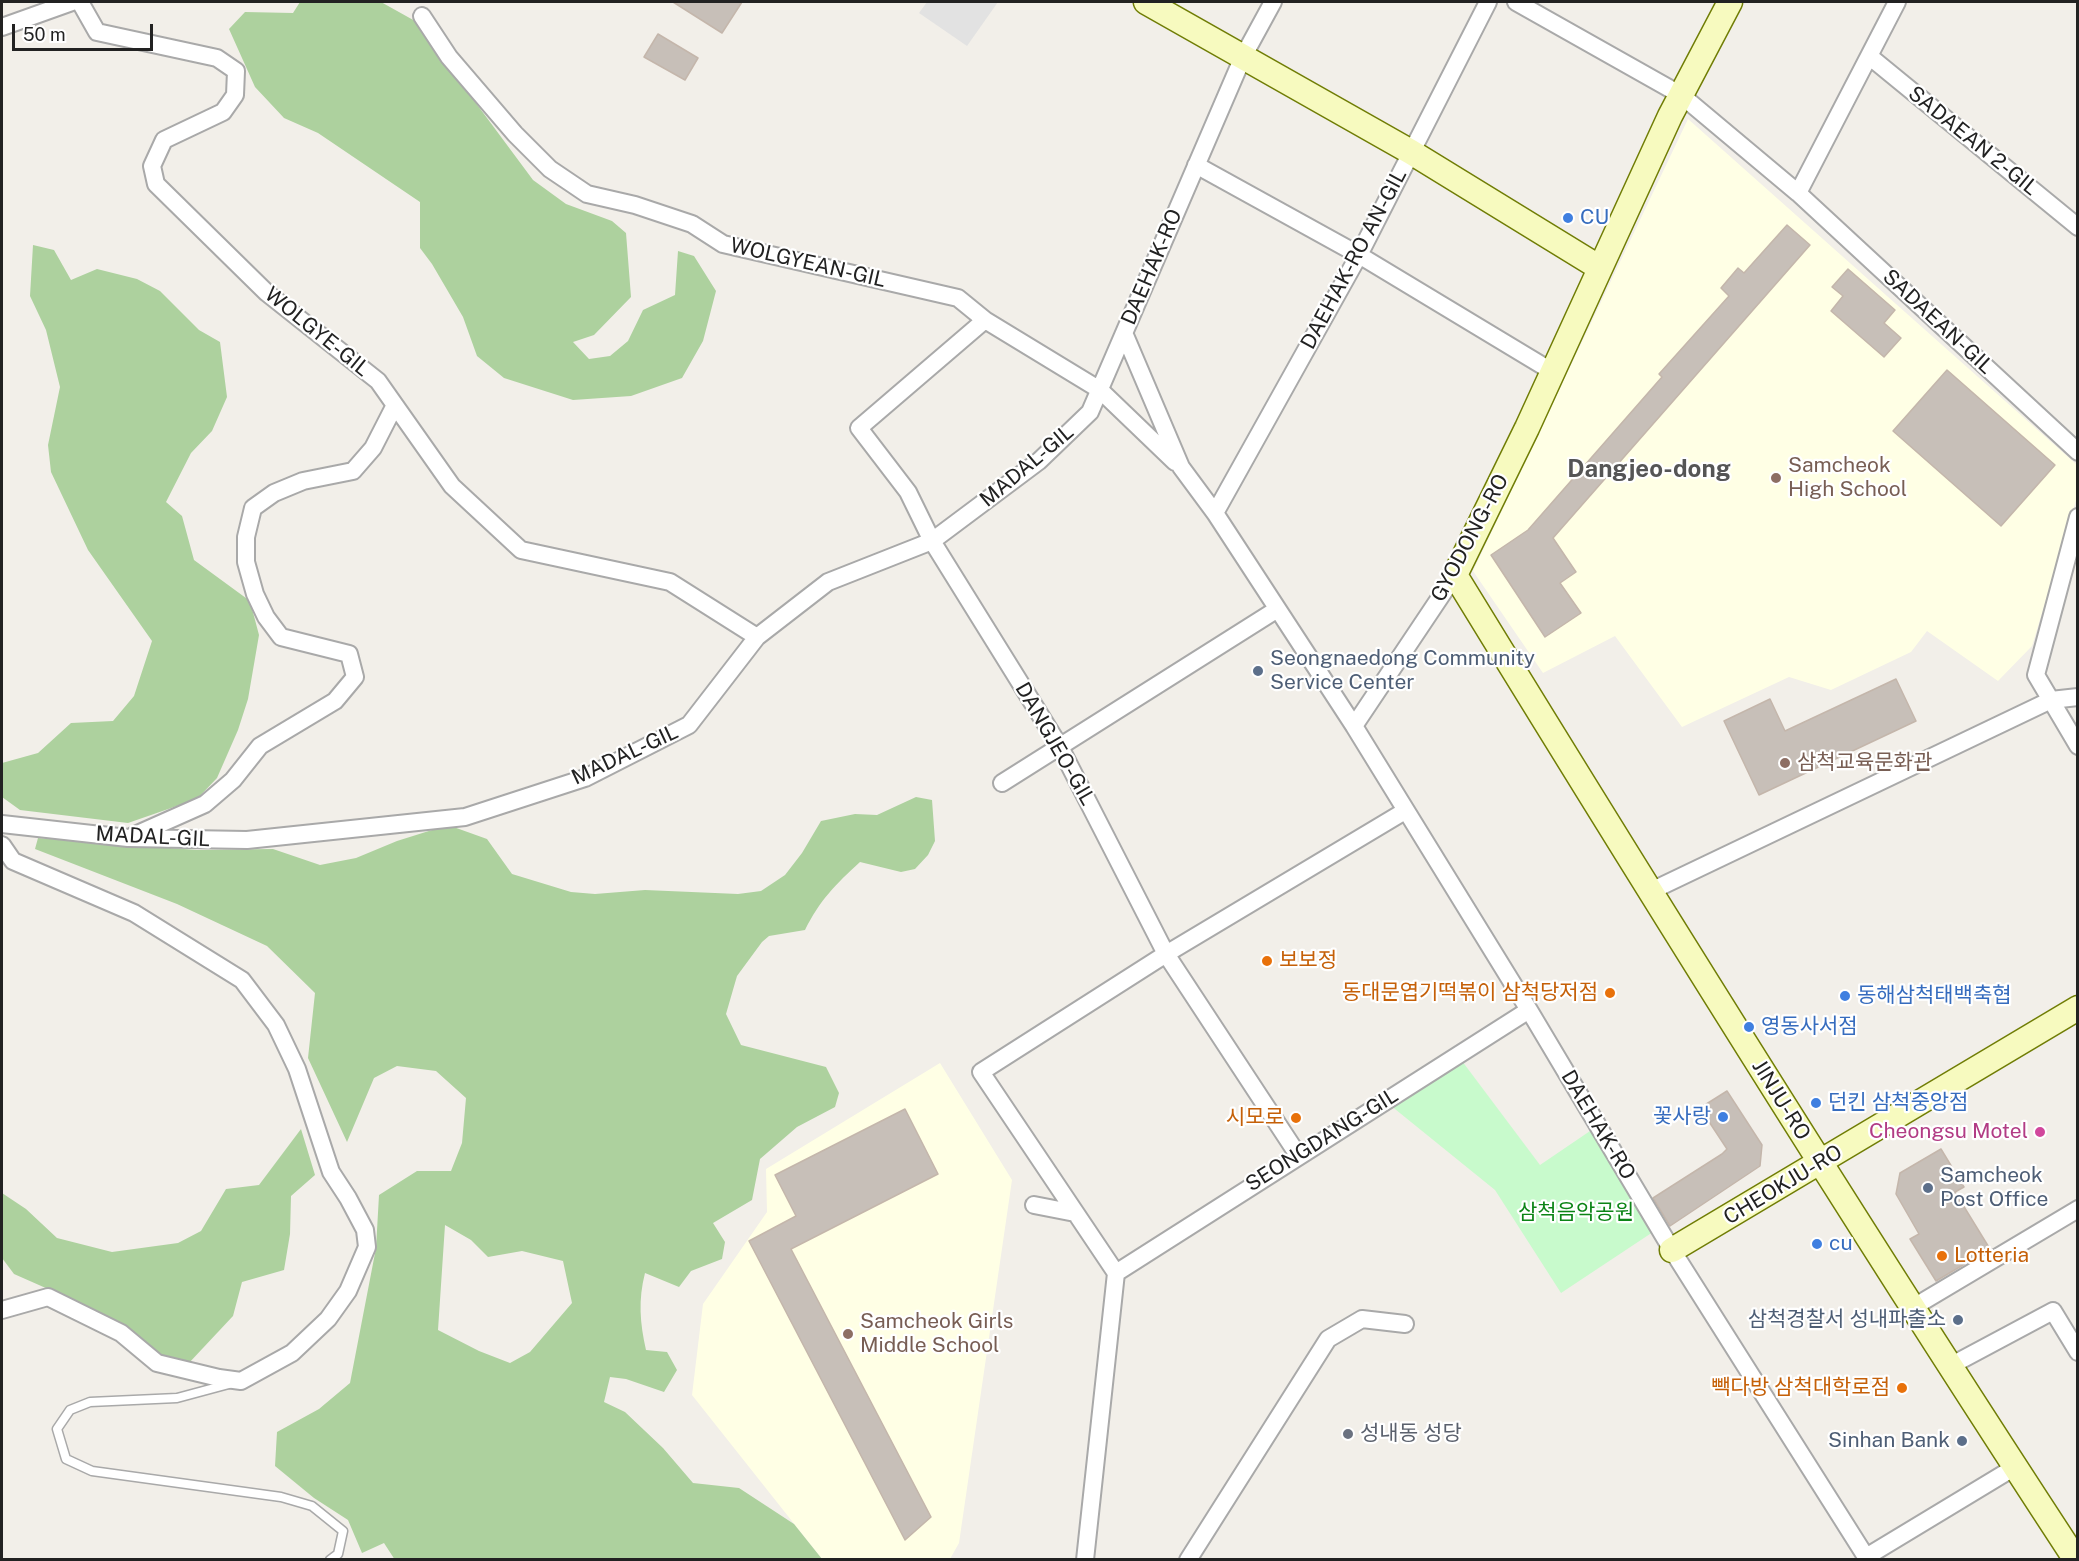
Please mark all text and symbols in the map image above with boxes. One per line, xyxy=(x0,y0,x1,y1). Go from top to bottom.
scale bar xyxy=(15,12,156,50)
text: 50 m xyxy=(23,24,66,45)
street label: SADAEAN 2-GIL xyxy=(1903,81,2043,201)
street label: DAEHAK-RO AN-GIL xyxy=(1296,164,1412,354)
street label: DAEHAK-RO xyxy=(1116,205,1188,329)
place label: CU xyxy=(1580,205,1609,231)
marker: CU xyxy=(1561,211,1575,225)
street label: WOLGYEAN-GIL xyxy=(728,233,888,293)
street label: SADAEAN-GIL xyxy=(1877,264,1999,380)
street label: WOLGYE-GIL xyxy=(259,282,375,382)
street label: MADAL-GIL xyxy=(975,419,1079,513)
place label: Samcheok High School xyxy=(1788,453,1907,503)
district label: Dangjeo-dong xyxy=(1567,456,1731,484)
street label: GYODONG-RO xyxy=(1426,470,1514,606)
marker: Samcheok High School xyxy=(1769,471,1783,485)
place label: Seongnaedong Community Service Center xyxy=(1270,646,1535,696)
marker: Seongnaedong Community Service Center xyxy=(1251,664,1265,678)
street label: DANGJEO-GIL xyxy=(1010,678,1100,810)
street label: MADAL-GIL xyxy=(568,719,682,791)
place label: 삼척교육문화관 xyxy=(1797,750,1932,776)
marker: 삼척교육문화관 xyxy=(1778,756,1792,770)
street label: MADAL-GIL xyxy=(95,821,211,853)
place label: 보보정 xyxy=(1279,948,1337,974)
marker: 보보정 xyxy=(1260,954,1274,968)
place label: 동대문엽기떡볶이 삼척당저점 xyxy=(1342,980,1598,1006)
place label: 동해삼척태백축협 xyxy=(1857,983,2012,1009)
marker: 동대문엽기떡볶이 삼척당저점 xyxy=(1603,986,1617,1000)
marker: 동해삼척태백축협 xyxy=(1838,989,1852,1003)
place label: 영동사서점 xyxy=(1761,1014,1858,1040)
marker: 영동사서점 xyxy=(1742,1020,1756,1034)
street label: JINJU-RO xyxy=(1746,1055,1816,1145)
street label: DAEHAK-RO xyxy=(1555,1066,1641,1184)
street label: SEONGDANG-GIL xyxy=(1241,1083,1403,1197)
place label: 던킨 삼척중앙점 xyxy=(1828,1090,1968,1116)
marker: 던킨 삼척중앙점 xyxy=(1809,1096,1823,1110)
place label: 꽃사랑 xyxy=(1653,1104,1711,1130)
place label: 시모로 xyxy=(1226,1105,1284,1131)
marker: 꽃사랑 xyxy=(1716,1110,1730,1124)
marker: 시모로 xyxy=(1289,1111,1303,1125)
place label: Cheongsu Motel xyxy=(1869,1119,2028,1145)
marker: Cheongsu Motel xyxy=(2033,1125,2047,1139)
street label: CHEOKJU-RO xyxy=(1719,1140,1847,1230)
place label: Samcheok Post Office xyxy=(1940,1163,2048,1213)
marker: Samcheok Post Office xyxy=(1921,1181,1935,1195)
park label: 삼척음악공원 xyxy=(1518,1200,1634,1226)
place label: cu xyxy=(1829,1231,1853,1257)
marker: cu xyxy=(1810,1237,1824,1251)
place label: Lotteria xyxy=(1954,1243,2029,1269)
marker: Lotteria xyxy=(1935,1249,1949,1263)
place label: 삼척경찰서 성내파출소 xyxy=(1748,1307,1946,1333)
place label: Samcheok Girls Middle School xyxy=(860,1309,1013,1359)
marker: 삼척경찰서 성내파출소 xyxy=(1951,1313,1965,1327)
marker: Samcheok Girls Middle School xyxy=(841,1327,855,1341)
place label: 빽다방 삼척대학로점 xyxy=(1711,1375,1890,1401)
marker: 빽다방 삼척대학로점 xyxy=(1895,1381,1909,1395)
place label: 성내동 성당 xyxy=(1360,1421,1462,1447)
marker: 성내동 성당 xyxy=(1341,1427,1355,1441)
place label: Sinhan Bank xyxy=(1828,1428,1950,1454)
marker: Sinhan Bank xyxy=(1955,1434,1969,1448)

